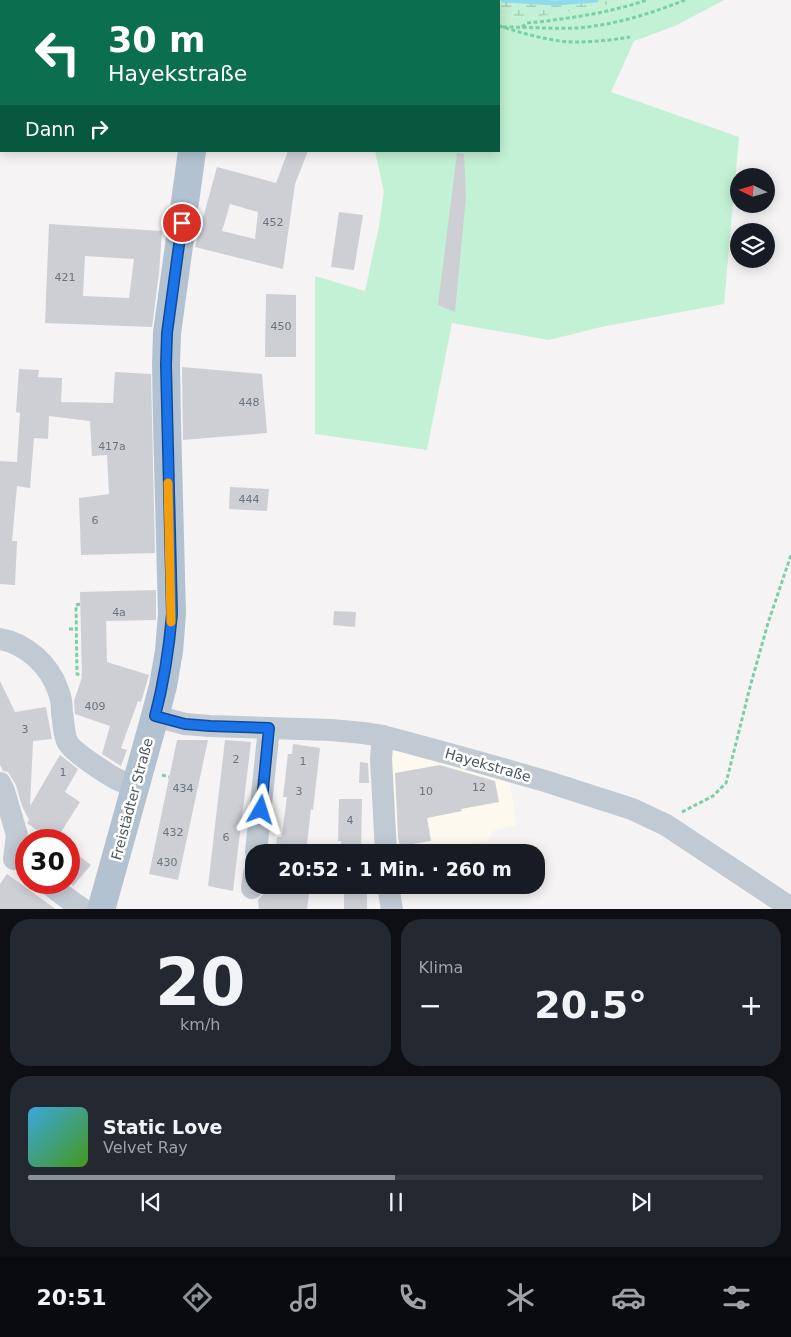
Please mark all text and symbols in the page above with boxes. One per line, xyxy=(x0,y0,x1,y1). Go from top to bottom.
icon: left xyxy=(25,20,90,85)
text: 30 m xyxy=(108,20,205,60)
text: Hayekstraße xyxy=(108,61,247,86)
icon: right xyxy=(85,115,113,143)
text: Dann xyxy=(25,118,75,140)
north arrow xyxy=(730,168,775,212)
map controls xyxy=(730,168,775,268)
pin xyxy=(161,202,203,244)
icon: arrive xyxy=(168,209,196,237)
house number: 452 xyxy=(263,216,284,229)
button: layers xyxy=(730,223,775,268)
house number: 421 xyxy=(55,271,76,284)
house number: 450 xyxy=(271,320,292,333)
house number: 448 xyxy=(239,396,260,409)
house number: 417a xyxy=(98,440,126,453)
house number: 444 xyxy=(239,493,260,506)
house number: 6 xyxy=(92,514,99,527)
house number: 4a xyxy=(112,606,126,619)
house number: 409 xyxy=(85,700,106,713)
house number: 3 xyxy=(22,723,29,736)
street label: Freistädter Straße xyxy=(108,736,156,862)
street label: Hayekstraße xyxy=(443,745,533,785)
house number: 2 xyxy=(233,753,240,766)
house number: 1 xyxy=(300,755,307,768)
house number: 1 xyxy=(60,766,67,779)
house number: 12 xyxy=(472,781,486,794)
house number: 434 xyxy=(173,782,194,795)
position arrow xyxy=(234,783,286,835)
house number: 3 xyxy=(296,785,303,798)
house number: 10 xyxy=(419,785,433,798)
house number: 4 xyxy=(347,814,354,827)
house number: 432 xyxy=(163,826,184,839)
speed limit sign: 30 xyxy=(15,829,80,894)
house number: 6 xyxy=(223,831,230,844)
house number: 430 xyxy=(157,856,178,869)
text: 20:52 · 1 Min. · 260 m xyxy=(278,858,512,880)
text: 20 xyxy=(155,945,245,1020)
text: Klima xyxy=(419,958,463,977)
text: 20.5° xyxy=(534,983,647,1027)
text: − xyxy=(419,989,442,1022)
text: + xyxy=(740,989,763,1022)
text: km/h xyxy=(180,1015,220,1034)
text: Static Love xyxy=(103,1116,223,1138)
text: Velvet Ray xyxy=(103,1138,188,1157)
icon: previous xyxy=(137,1188,165,1216)
icon: pause xyxy=(382,1188,410,1216)
icon: next xyxy=(627,1188,655,1216)
icon: directions xyxy=(180,1280,215,1315)
icon: music xyxy=(287,1280,322,1315)
icon: phone xyxy=(395,1280,430,1315)
icon: climate xyxy=(503,1280,538,1315)
icon: car xyxy=(611,1280,646,1315)
icon: filters xyxy=(719,1280,754,1315)
text: 20:51 xyxy=(36,1285,107,1310)

